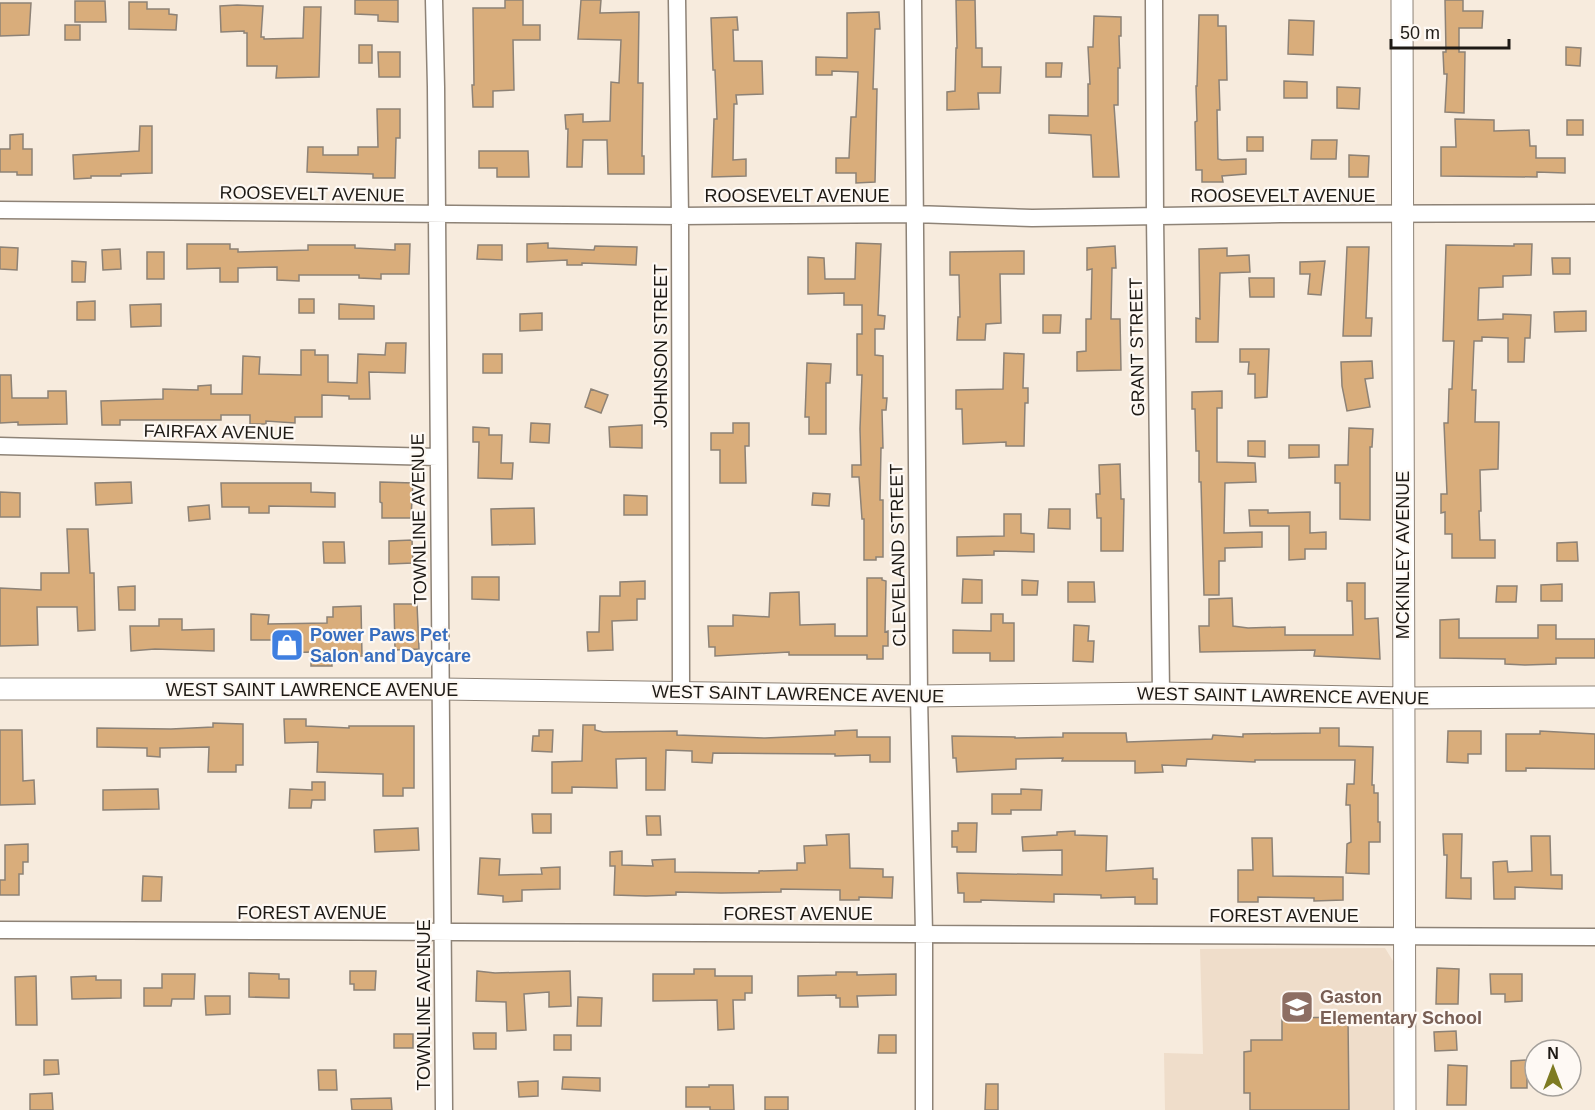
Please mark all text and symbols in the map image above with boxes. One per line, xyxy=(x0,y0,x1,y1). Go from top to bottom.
scale bar xyxy=(1391,12,1510,50)
text: 50 m xyxy=(1400,23,1440,43)
street label: ROOSEVELT AVENUE xyxy=(219,182,405,206)
street label: ROOSEVELT AVENUE xyxy=(704,186,890,206)
street label: ROOSEVELT AVENUE xyxy=(1190,186,1376,206)
street label: JOHNSON STREET xyxy=(651,264,671,428)
street label: GRANT STREET xyxy=(1126,277,1148,417)
street label: FAIRFAX AVENUE xyxy=(143,421,295,443)
street label: TOWNLINE AVENUE xyxy=(408,433,430,605)
street label: CLEVELAND STREET xyxy=(886,463,910,647)
street label: MCKINLEY AVENUE xyxy=(1393,471,1413,639)
place label: Power Paws Pet Salon and Daycare xyxy=(310,625,471,666)
shop icon: Power Paws Pet Salon and Daycare xyxy=(269,627,305,663)
street label: WEST SAINT LAWRENCE AVENUE xyxy=(166,680,458,700)
street label: WEST SAINT LAWRENCE AVENUE xyxy=(652,681,944,707)
street label: WEST SAINT LAWRENCE AVENUE xyxy=(1137,683,1429,709)
street label: FOREST AVENUE xyxy=(237,903,387,923)
street label: FOREST AVENUE xyxy=(723,904,873,924)
street label: FOREST AVENUE xyxy=(1209,906,1359,926)
street label: TOWNLINE AVENUE xyxy=(414,919,434,1091)
place label: Gaston Elementary School xyxy=(1320,987,1482,1028)
school or university icon: Gaston Elementary School xyxy=(1279,989,1315,1025)
north arrow xyxy=(1523,1038,1583,1098)
text: N xyxy=(1547,1045,1559,1062)

